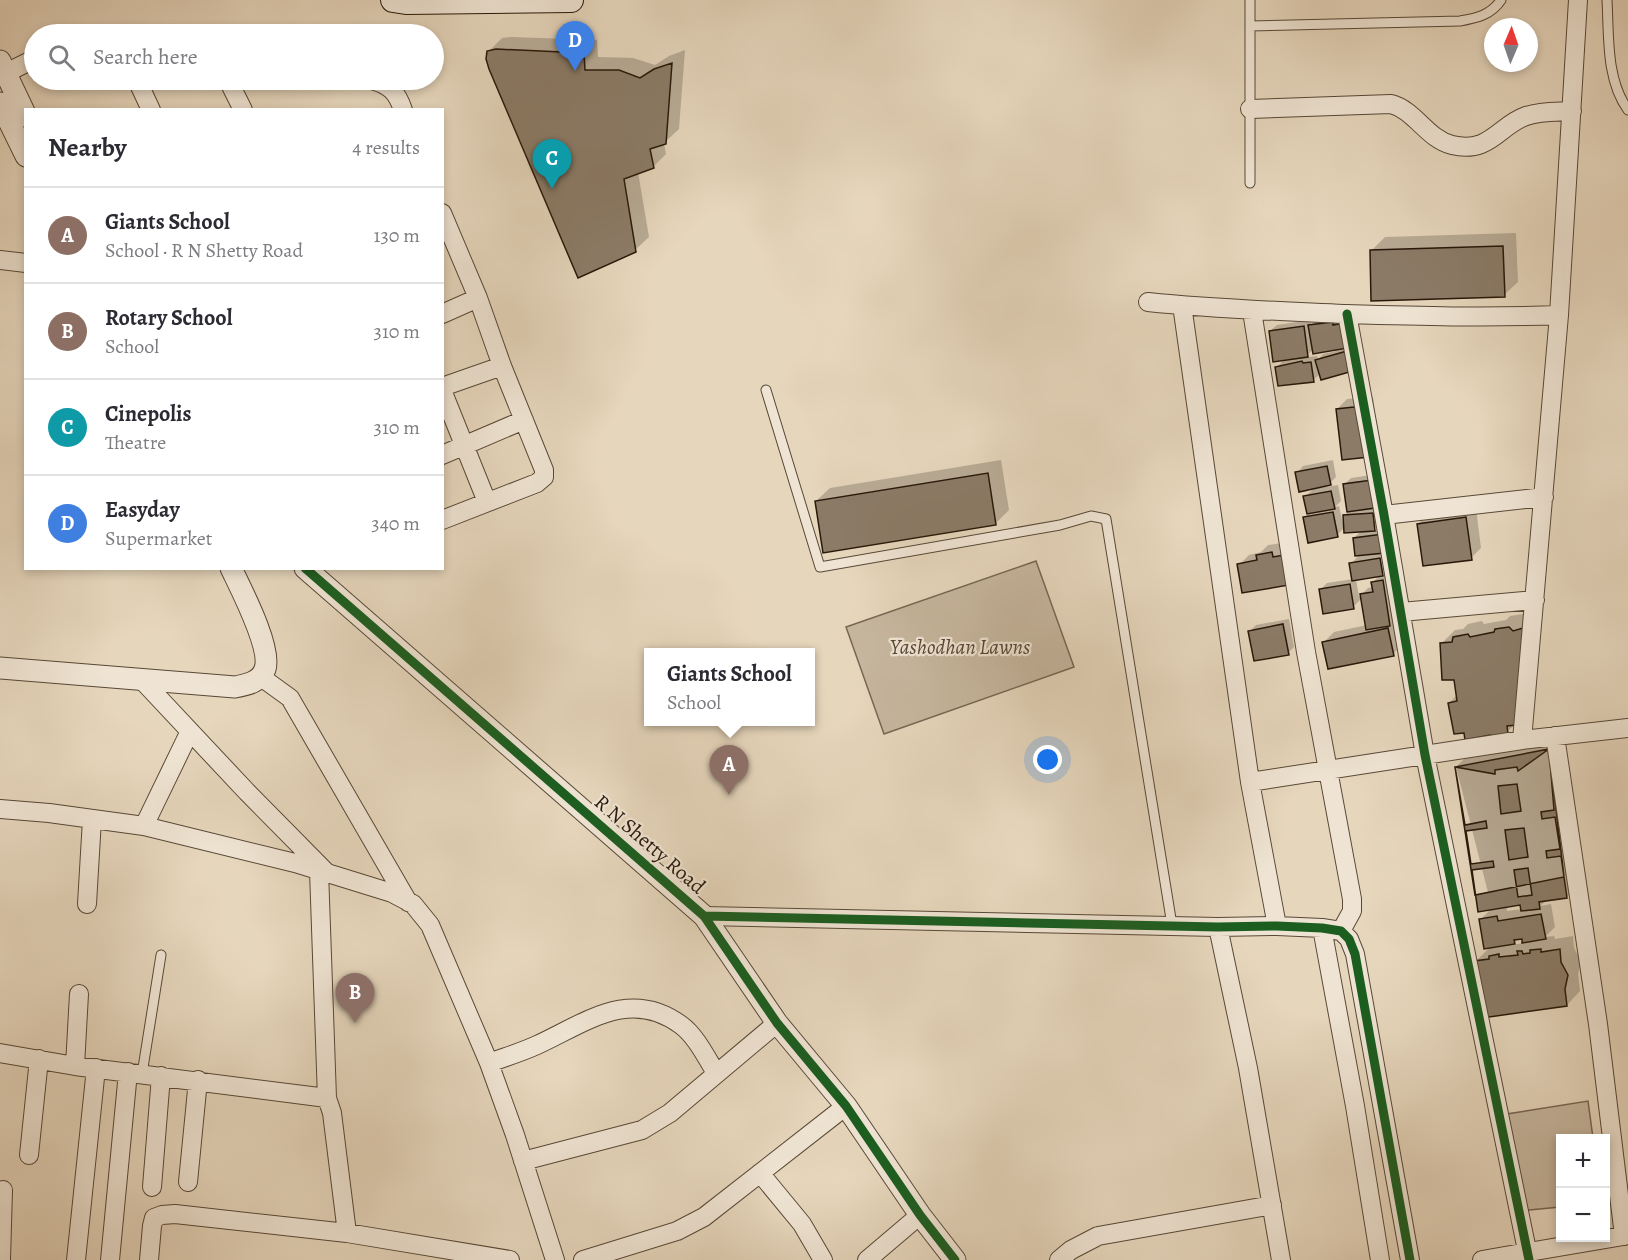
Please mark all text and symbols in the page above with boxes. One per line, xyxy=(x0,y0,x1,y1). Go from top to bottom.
north arrow xyxy=(1484,18,1538,72)
pin: D xyxy=(556,22,594,71)
search box xyxy=(24,24,444,90)
icon: search xyxy=(45,41,78,74)
text: Search here xyxy=(93,42,198,72)
text: Nearby xyxy=(48,130,127,165)
text: 4 results xyxy=(352,134,420,161)
pin: C xyxy=(532,140,572,189)
text: Giants School xyxy=(105,207,230,237)
text: A xyxy=(61,222,74,249)
text: 130 m xyxy=(374,222,420,249)
text: School · R N Shetty Road xyxy=(105,237,303,264)
text: Rotary School xyxy=(105,303,232,333)
text: B xyxy=(61,318,74,345)
text: 310 m xyxy=(374,318,420,345)
text: School xyxy=(105,333,159,360)
text: Cinepolis xyxy=(105,399,192,429)
text: C xyxy=(61,414,74,441)
text: 310 m xyxy=(374,414,420,441)
text: Theatre xyxy=(105,429,166,456)
text: Easyday xyxy=(105,495,180,525)
text: D xyxy=(61,510,74,537)
text: 340 m xyxy=(371,510,420,537)
text: Supermarket xyxy=(105,525,212,552)
park label: Yashodhan Lawns xyxy=(890,633,1030,661)
popup xyxy=(644,648,815,726)
text: Giants School xyxy=(667,659,792,689)
text: School xyxy=(667,689,721,716)
your location xyxy=(1033,745,1062,774)
pin: A xyxy=(710,746,748,795)
street label: R N Shetty Road xyxy=(588,788,712,901)
pin: B xyxy=(336,974,374,1023)
map controls xyxy=(1556,1134,1610,1242)
button: + xyxy=(1556,1134,1610,1188)
button: − xyxy=(1556,1188,1610,1242)

